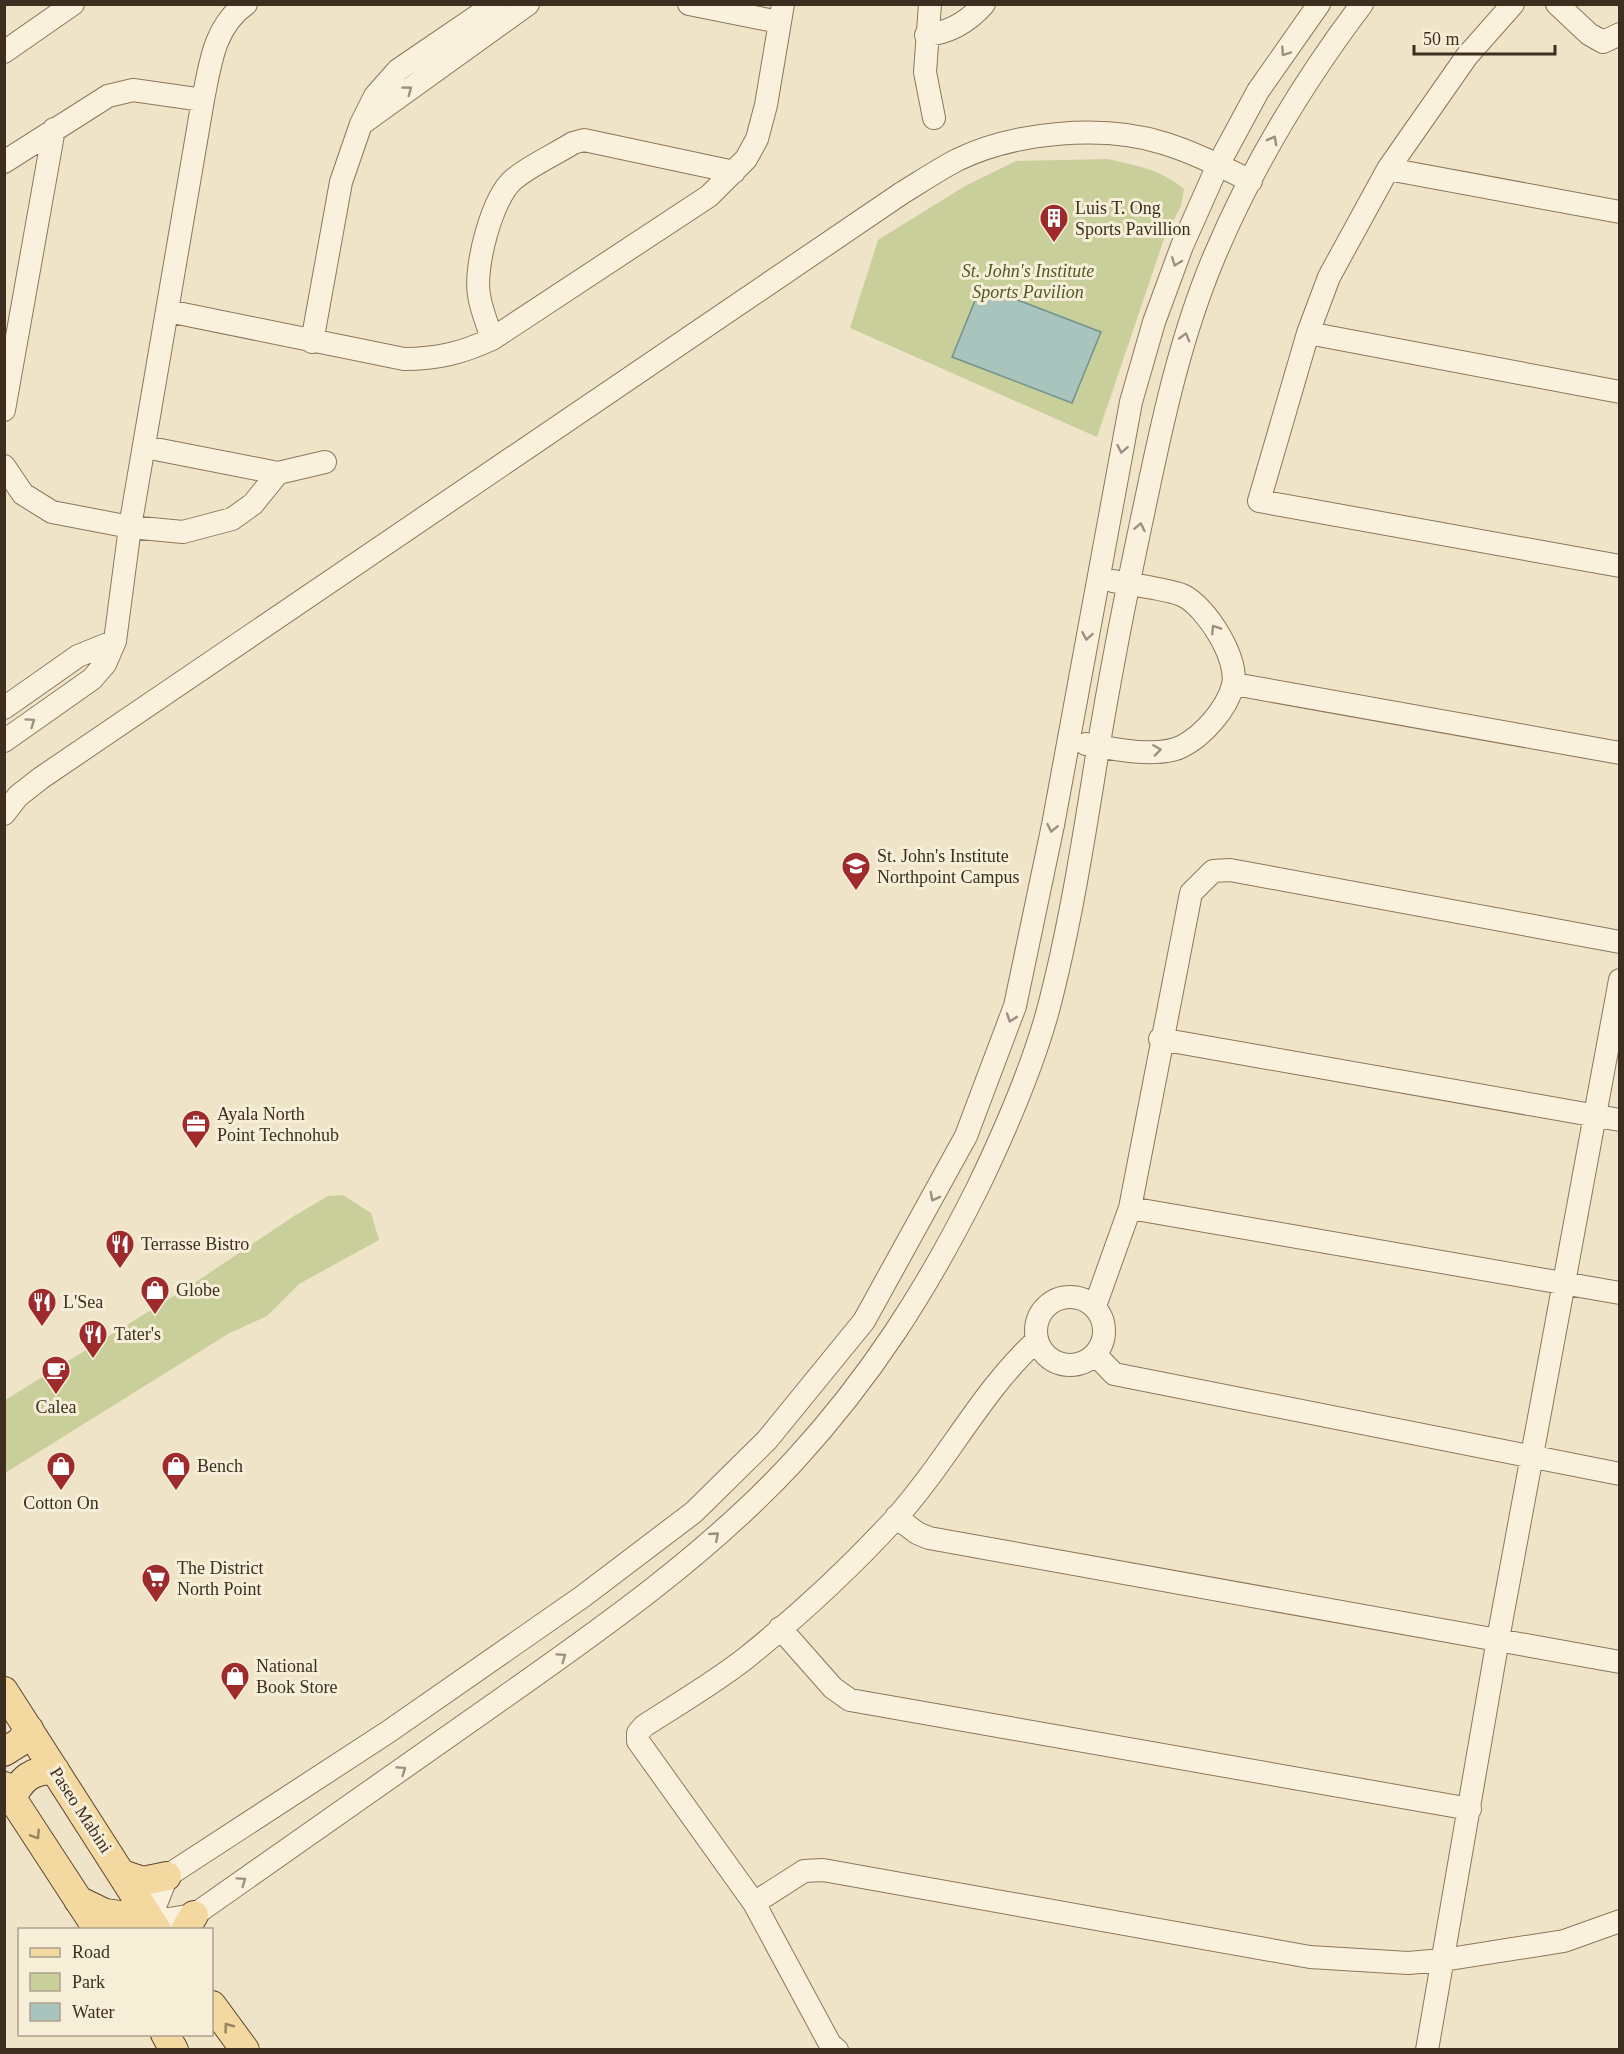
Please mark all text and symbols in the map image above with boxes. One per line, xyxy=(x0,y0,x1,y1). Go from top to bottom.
scale bar xyxy=(1414,18,1555,56)
text: 50 m xyxy=(1423,29,1460,49)
one-way arrow xyxy=(1281,45,1292,56)
one-way arrow xyxy=(402,87,413,98)
one-way arrow xyxy=(1266,136,1277,147)
place label: Luis T. Ong Sports Pavillion xyxy=(1075,198,1191,239)
building icon: Luis T. Ong Sports Pavillion xyxy=(1038,202,1070,244)
one-way arrow xyxy=(1171,256,1184,267)
park label: St. John's Institute Sports Pavilion xyxy=(962,261,1094,302)
one-way arrow xyxy=(1178,332,1190,343)
one-way arrow xyxy=(1116,443,1129,453)
one-way arrow xyxy=(1133,522,1146,532)
one-way arrow xyxy=(1211,625,1223,635)
one-way arrow xyxy=(1081,631,1093,640)
one-way arrow xyxy=(25,718,36,729)
one-way arrow xyxy=(1152,745,1161,757)
one-way arrow xyxy=(1046,822,1059,832)
place label: St. John's Institute Northpoint Campus xyxy=(877,846,1020,887)
school or university icon: St. John's Institute Northpoint Campus xyxy=(840,850,872,892)
one-way arrow xyxy=(1005,1012,1018,1023)
place label: Ayala North Point Technohub xyxy=(217,1104,339,1145)
office icon: Ayala North Point Technohub xyxy=(180,1108,212,1150)
one-way arrow xyxy=(930,1191,941,1201)
restaurant icon: Terrasse Bistro xyxy=(104,1228,136,1270)
place label: Terrasse Bistro xyxy=(141,1234,249,1254)
shop icon: Globe xyxy=(139,1274,171,1316)
place label: Globe xyxy=(176,1280,220,1300)
restaurant icon: L'Sea xyxy=(26,1286,58,1328)
place label: L'Sea xyxy=(63,1292,103,1312)
restaurant icon: Tater's xyxy=(77,1318,109,1360)
place label: Tater's xyxy=(114,1324,161,1344)
cafe icon: Calea xyxy=(40,1354,72,1396)
place label: Calea xyxy=(36,1397,76,1417)
shop icon: Cotton On xyxy=(45,1450,77,1492)
shop icon: Bench xyxy=(160,1450,192,1492)
place label: Bench xyxy=(197,1456,243,1476)
place label: Cotton On xyxy=(23,1493,99,1513)
one-way arrow xyxy=(708,1532,719,1543)
place label: The District North Point xyxy=(177,1558,263,1599)
supermarket icon: The District North Point xyxy=(140,1562,172,1604)
one-way arrow xyxy=(555,1653,566,1664)
place label: National Book Store xyxy=(256,1656,338,1697)
shop icon: National Book Store xyxy=(219,1660,251,1702)
street label: Paseo Mabini xyxy=(46,1763,116,1857)
one-way arrow xyxy=(396,1766,407,1777)
one-way arrow xyxy=(29,1828,40,1839)
one-way arrow xyxy=(236,1877,247,1888)
legend xyxy=(18,1928,213,2036)
text: Road xyxy=(72,1942,110,1962)
text: Park xyxy=(72,1972,105,1992)
text: Water xyxy=(72,2002,115,2022)
one-way arrow xyxy=(225,2023,236,2034)

